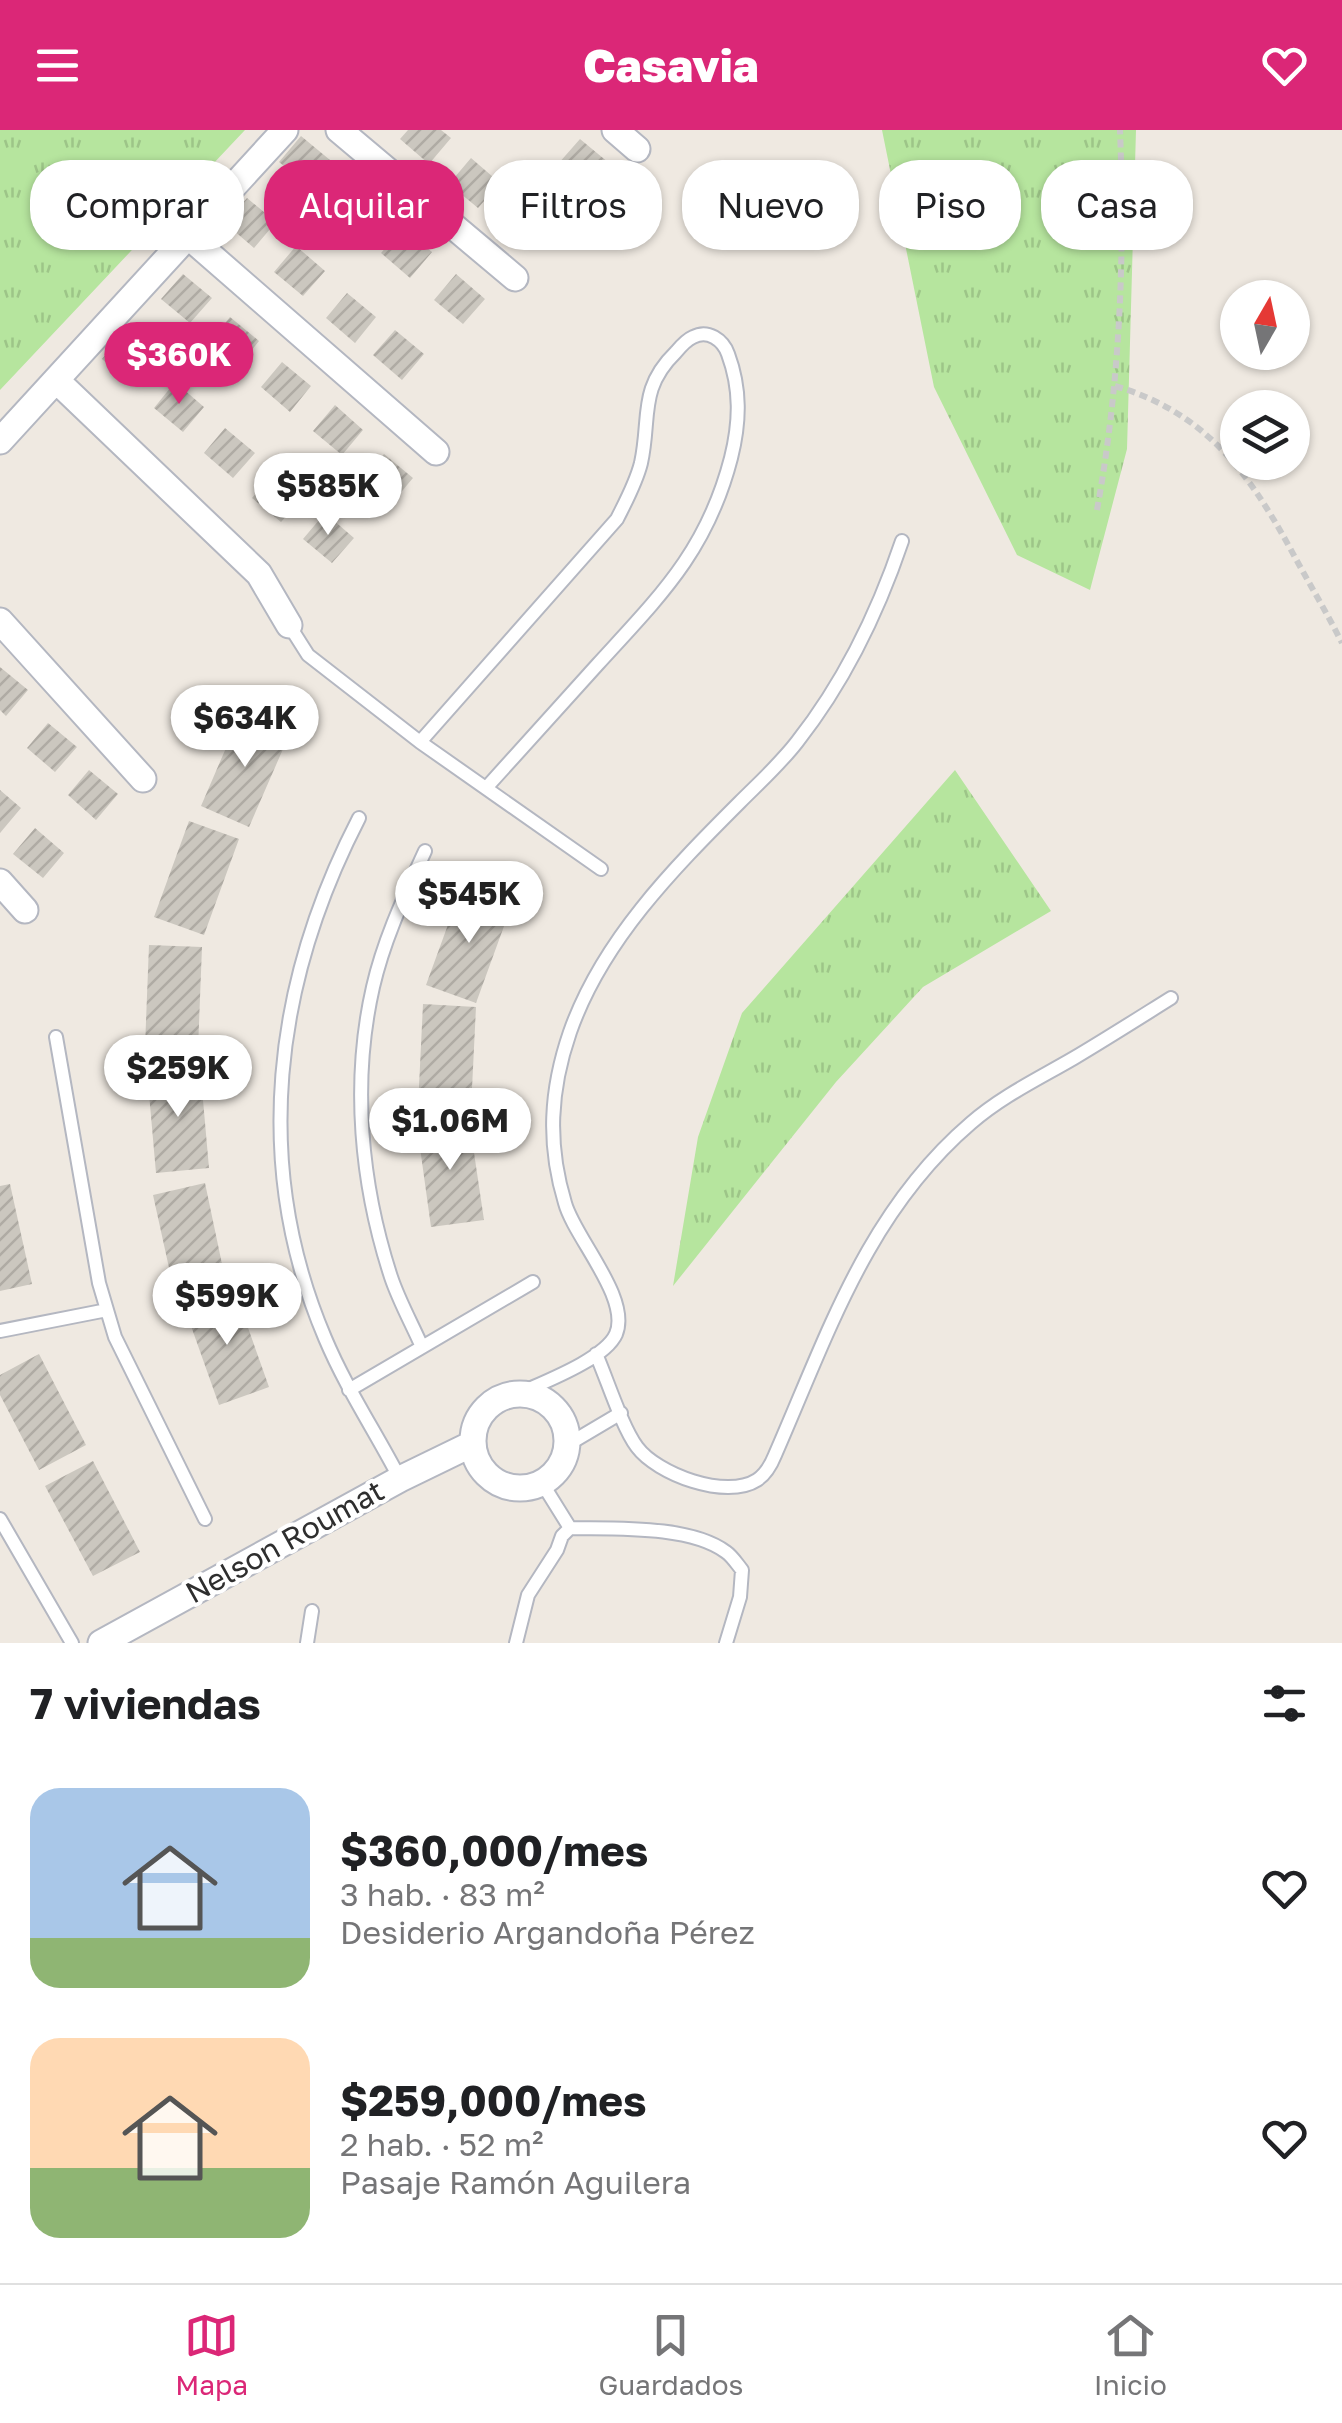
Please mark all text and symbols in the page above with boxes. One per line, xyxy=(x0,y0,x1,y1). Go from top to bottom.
icon: menu xyxy=(30,38,85,93)
text: Casavia xyxy=(583,38,759,92)
icon: heart xyxy=(1257,38,1312,93)
chip: Comprar xyxy=(30,160,244,250)
chip: Alquilar xyxy=(264,160,464,250)
chip: Filtros xyxy=(484,160,662,250)
chip: Nuevo xyxy=(682,160,859,250)
chip: Piso xyxy=(879,160,1021,250)
chip: Casa xyxy=(1041,160,1193,250)
north arrow xyxy=(1220,280,1310,370)
map controls xyxy=(1220,280,1310,480)
pin: $360K xyxy=(109,322,249,407)
text: $360K xyxy=(126,335,232,373)
button: layers xyxy=(1220,390,1310,480)
pin: $585K xyxy=(258,453,398,538)
text: $585K xyxy=(276,466,380,504)
pin: $634K xyxy=(175,685,315,770)
text: $634K xyxy=(193,698,297,736)
pin: $545K xyxy=(399,861,539,946)
text: $545K xyxy=(417,874,521,912)
pin: $259K xyxy=(108,1035,248,1120)
text: $259K xyxy=(126,1048,230,1086)
pin: $1.06M xyxy=(369,1088,531,1173)
text: $1.06M xyxy=(391,1101,509,1139)
pin: $599K xyxy=(157,1263,297,1348)
text: $599K xyxy=(175,1276,279,1314)
street label: Nelson Roumat xyxy=(179,1472,390,1610)
icon: filters xyxy=(1257,1676,1312,1731)
text: 7 viviendas xyxy=(30,1678,261,1728)
text: $360,000/mes xyxy=(340,1825,648,1875)
icon: home xyxy=(110,1828,230,1948)
icon: heart xyxy=(1257,1861,1312,1916)
text: 3 hab. · 83 m² xyxy=(340,1875,545,1913)
text: Desiderio Argandoña Pérez xyxy=(340,1913,755,1951)
text: $259,000/mes xyxy=(340,2075,647,2125)
icon: home xyxy=(110,2078,230,2198)
icon: heart xyxy=(1257,2111,1312,2166)
text: 2 hab. · 52 m² xyxy=(340,2125,544,2163)
text: Pasaje Ramón Aguilera xyxy=(340,2163,691,2201)
tab: Mapa xyxy=(175,2308,248,2401)
tab: Guardados xyxy=(598,2308,743,2401)
tab: Inicio xyxy=(1094,2308,1167,2401)

